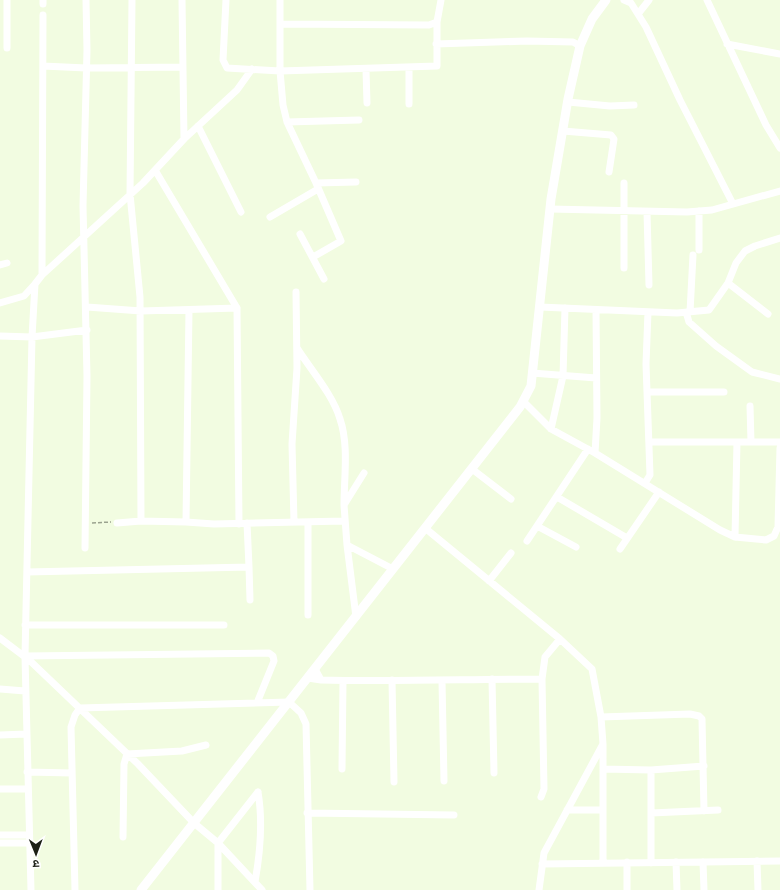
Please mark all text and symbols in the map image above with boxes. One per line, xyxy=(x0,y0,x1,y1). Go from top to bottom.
north arrow xyxy=(16,834,56,874)
text: उ xyxy=(32,857,39,870)

